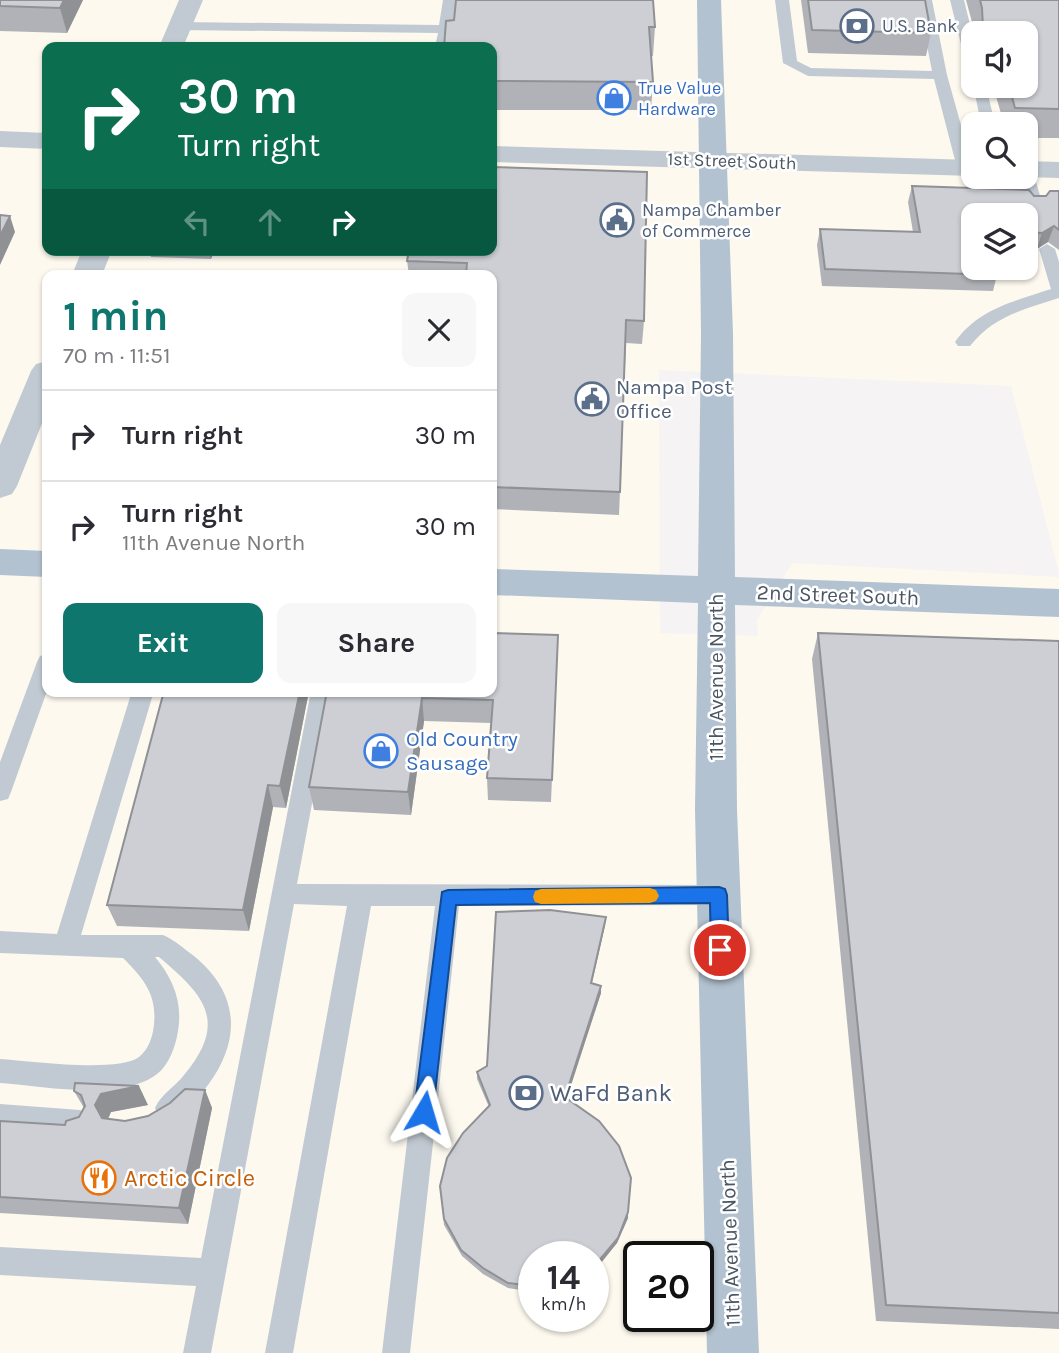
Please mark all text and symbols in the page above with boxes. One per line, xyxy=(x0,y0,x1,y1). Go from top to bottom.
bank icon: U.S. Bank xyxy=(838,7,876,45)
place label: U.S. Bank xyxy=(882,15,957,37)
map controls xyxy=(961,21,1038,280)
button: sound xyxy=(961,21,1038,98)
text: 30 m xyxy=(178,68,298,125)
icon: right xyxy=(63,70,154,161)
place label: True Value Hardware xyxy=(638,77,721,120)
shop icon: True Value Hardware xyxy=(595,79,633,117)
button: search xyxy=(961,112,1038,189)
text: Turn right xyxy=(178,127,320,164)
street label: 1st Street South xyxy=(667,148,797,174)
place label: Nampa Chamber of Commerce xyxy=(642,199,781,242)
public building icon: Nampa Chamber of Commerce xyxy=(598,201,636,239)
icon: left xyxy=(178,203,216,241)
icon: ahead xyxy=(251,203,289,241)
icon: right xyxy=(324,203,362,241)
button: layers xyxy=(961,203,1038,280)
text: 1 min xyxy=(63,291,168,341)
button: close xyxy=(402,293,476,367)
text: 70 m · 11:51 xyxy=(63,342,171,369)
place label: Nampa Post Office xyxy=(616,375,733,423)
public building icon: Nampa Post Office xyxy=(573,380,611,418)
icon: right xyxy=(63,417,101,455)
text: Turn right xyxy=(122,420,243,451)
text: 30 m xyxy=(415,420,476,451)
text: Turn right xyxy=(122,498,243,529)
icon: right xyxy=(63,508,101,546)
text: 30 m xyxy=(415,511,476,542)
text: 11th Avenue North xyxy=(122,529,306,556)
street label: 2nd Street South xyxy=(756,580,920,610)
street label: 11th Avenue North xyxy=(704,593,728,761)
button: Exit xyxy=(63,603,263,683)
button: Share xyxy=(277,603,476,683)
place label: Old Country Sausage xyxy=(406,727,518,775)
shop icon: Old Country Sausage xyxy=(362,732,400,770)
pin xyxy=(690,920,750,980)
icon: arrive xyxy=(701,931,739,969)
bank icon: WaFd Bank xyxy=(507,1074,545,1112)
position arrow xyxy=(387,1075,461,1149)
place label: WaFd Bank xyxy=(550,1079,672,1107)
restaurant icon: Arctic Circle xyxy=(80,1159,118,1197)
street label: 11th Avenue North xyxy=(715,1159,745,1327)
place label: Arctic Circle xyxy=(124,1164,255,1192)
speed limit sign: 20 xyxy=(623,1241,714,1332)
text: 14 xyxy=(547,1257,580,1298)
text: km/h xyxy=(541,1293,586,1315)

